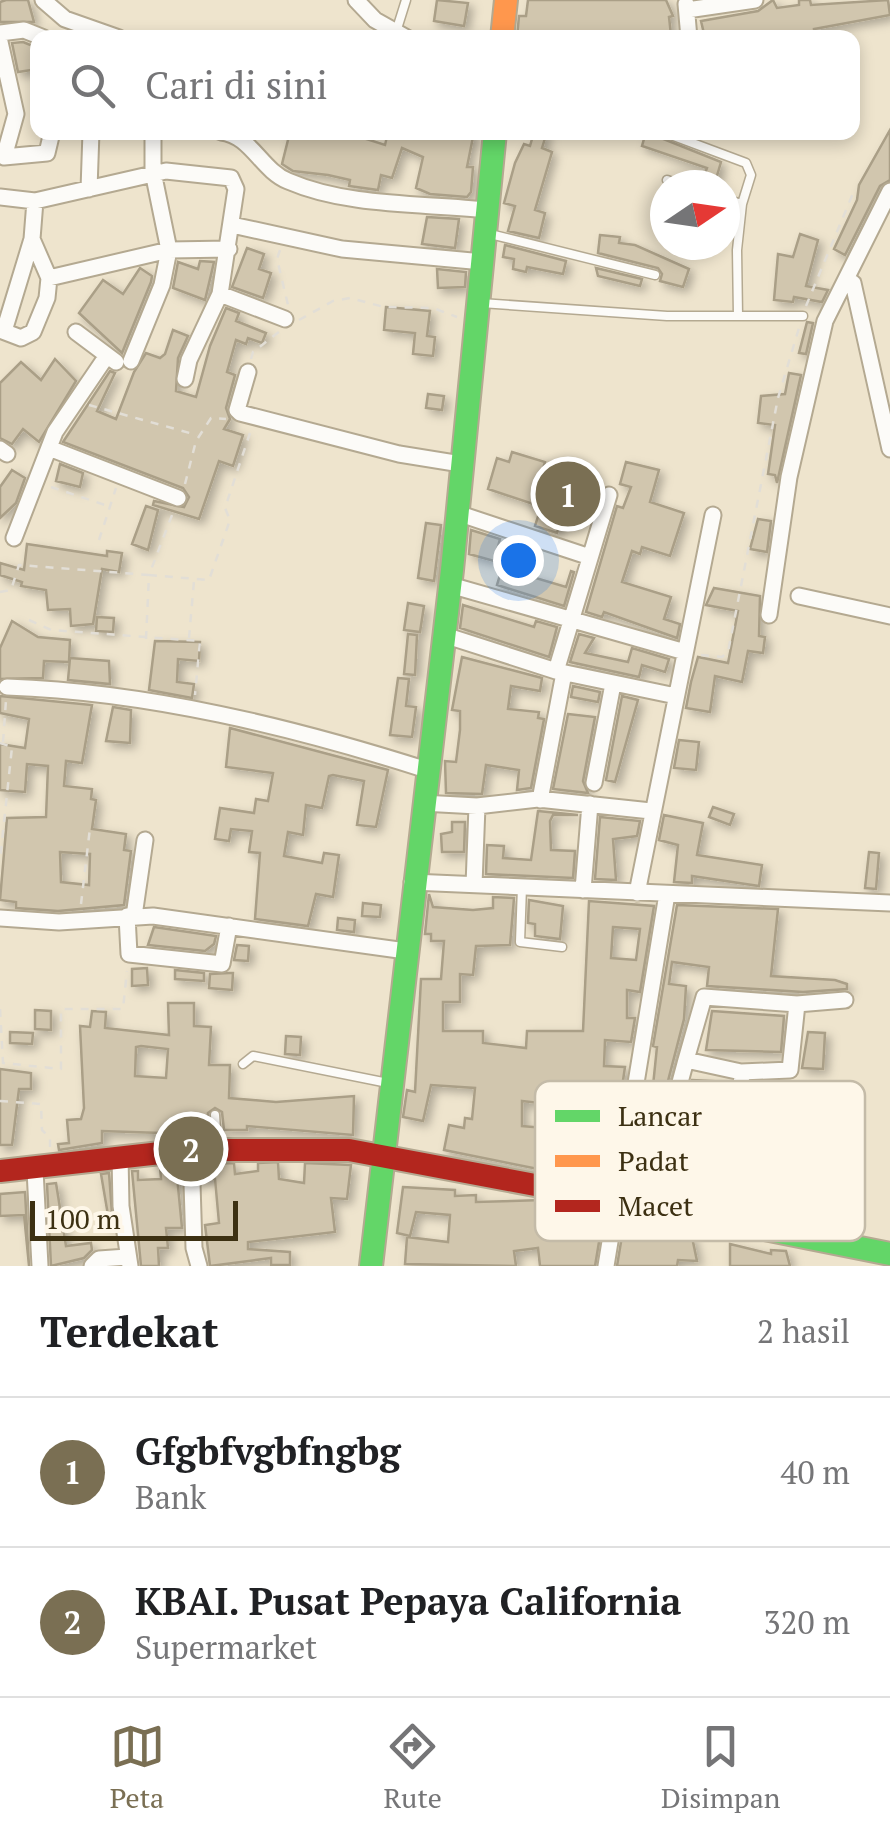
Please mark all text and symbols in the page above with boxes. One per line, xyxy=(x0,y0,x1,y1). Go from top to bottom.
search box xyxy=(30,30,860,140)
icon: search xyxy=(65,58,120,113)
text: Cari di sini xyxy=(145,60,328,110)
north arrow xyxy=(650,170,740,260)
pin: 1 xyxy=(536,456,600,532)
your location xyxy=(493,535,544,586)
legend xyxy=(535,1081,865,1241)
text: Lancar xyxy=(618,1097,702,1134)
pin: 2 xyxy=(158,1112,224,1186)
text: Padat xyxy=(618,1142,689,1179)
text: Macet xyxy=(618,1187,694,1224)
scale bar xyxy=(30,1196,238,1240)
text: 100 m xyxy=(45,1200,121,1237)
text: Terdekat xyxy=(40,1303,219,1359)
text: 2 hasil xyxy=(757,1310,850,1352)
text: Gfgbfvgbfngbg xyxy=(135,1426,401,1476)
text: 1 xyxy=(63,1451,82,1493)
text: 40 m xyxy=(780,1451,850,1493)
text: Bank xyxy=(135,1476,206,1518)
text: KBAI. Pusat Pepaya California xyxy=(135,1576,681,1626)
text: 2 xyxy=(63,1601,82,1643)
text: 320 m xyxy=(763,1601,850,1643)
text: Supermarket xyxy=(135,1626,317,1668)
tab: Peta xyxy=(110,1719,165,1816)
tab: Rute xyxy=(384,1719,442,1816)
tab: Disimpan xyxy=(661,1719,780,1816)

